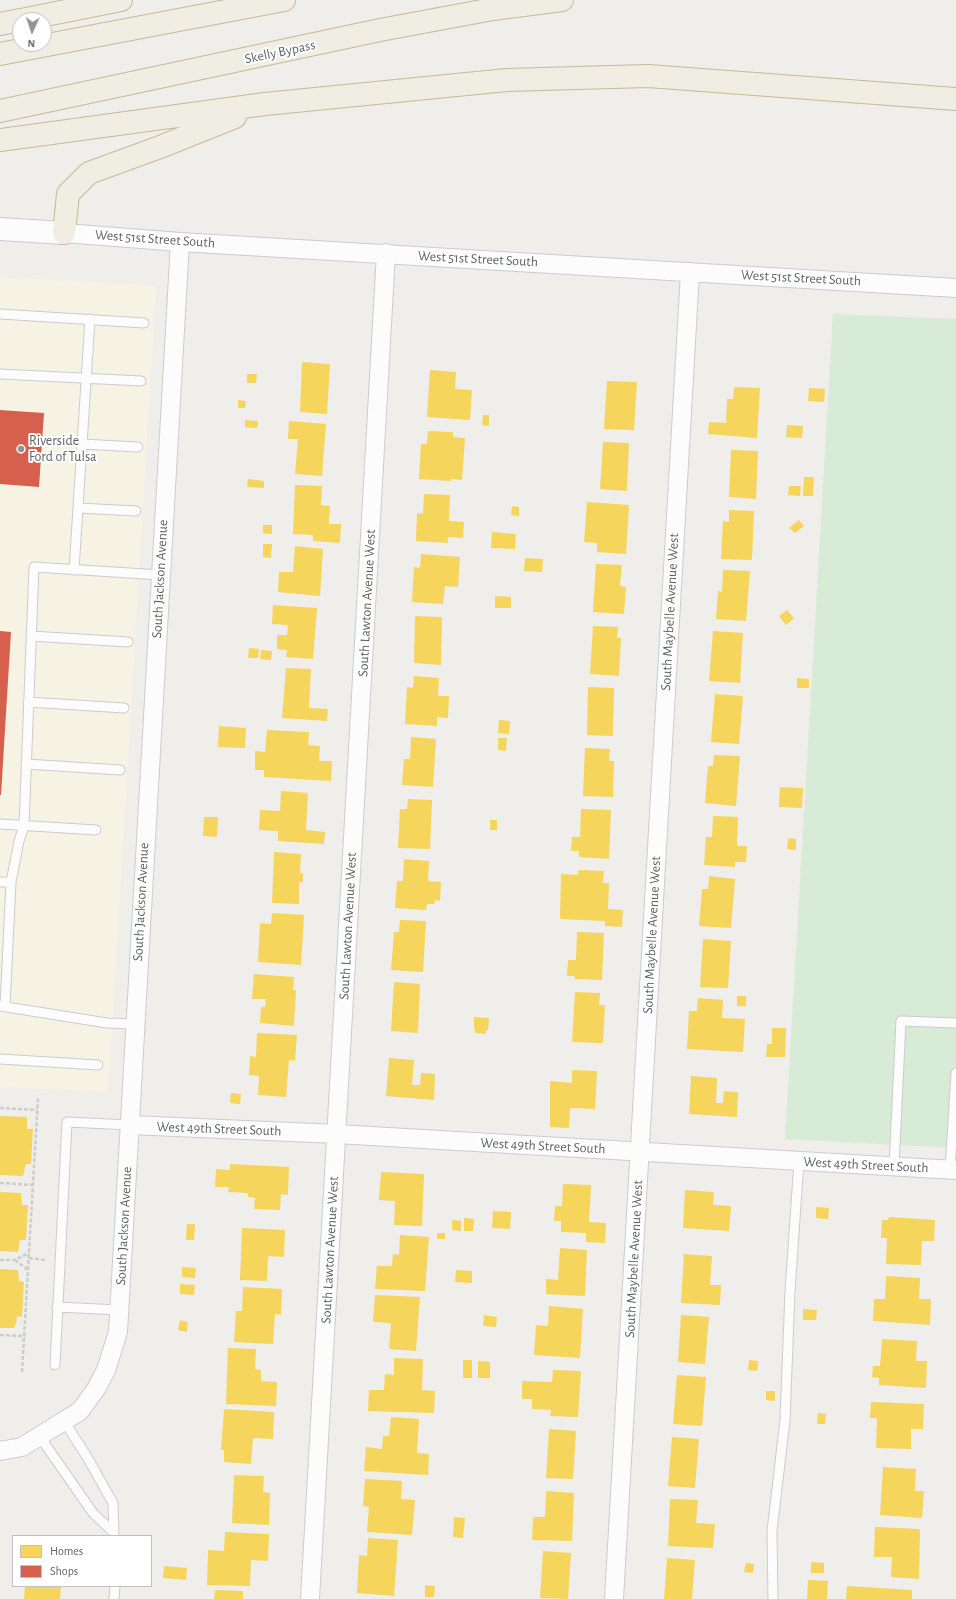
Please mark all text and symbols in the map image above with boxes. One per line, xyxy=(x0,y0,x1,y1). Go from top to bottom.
north arrow xyxy=(12,12,52,52)
street label: Skelly Bypass xyxy=(243,36,317,68)
text: N xyxy=(27,38,36,49)
street label: West 51st Street South xyxy=(94,226,216,252)
street label: West 51st Street South xyxy=(418,247,538,271)
street label: West 51st Street South xyxy=(741,266,861,290)
place label: Riverside Ford of Tulsa xyxy=(29,433,97,466)
marker: Riverside Ford of Tulsa xyxy=(16,444,26,454)
street label: South Jackson Avenue xyxy=(148,519,172,639)
street label: South Lawton Avenue West xyxy=(355,529,379,677)
street label: South Maybelle Avenue West xyxy=(657,533,683,691)
street label: South Jackson Avenue xyxy=(129,842,153,962)
street label: South Lawton Avenue West xyxy=(336,852,360,1000)
street label: South Maybelle Avenue West xyxy=(639,856,665,1014)
street label: West 49th Street South xyxy=(156,1118,282,1140)
street label: West 49th Street South xyxy=(480,1134,606,1158)
street label: West 49th Street South xyxy=(803,1153,929,1177)
street label: South Jackson Avenue xyxy=(112,1166,136,1286)
street label: South Lawton Avenue West xyxy=(318,1176,342,1324)
street label: South Maybelle Avenue West xyxy=(621,1180,647,1338)
legend xyxy=(12,1535,152,1587)
text: Homes xyxy=(50,1545,83,1557)
text: Shops xyxy=(50,1565,78,1577)

